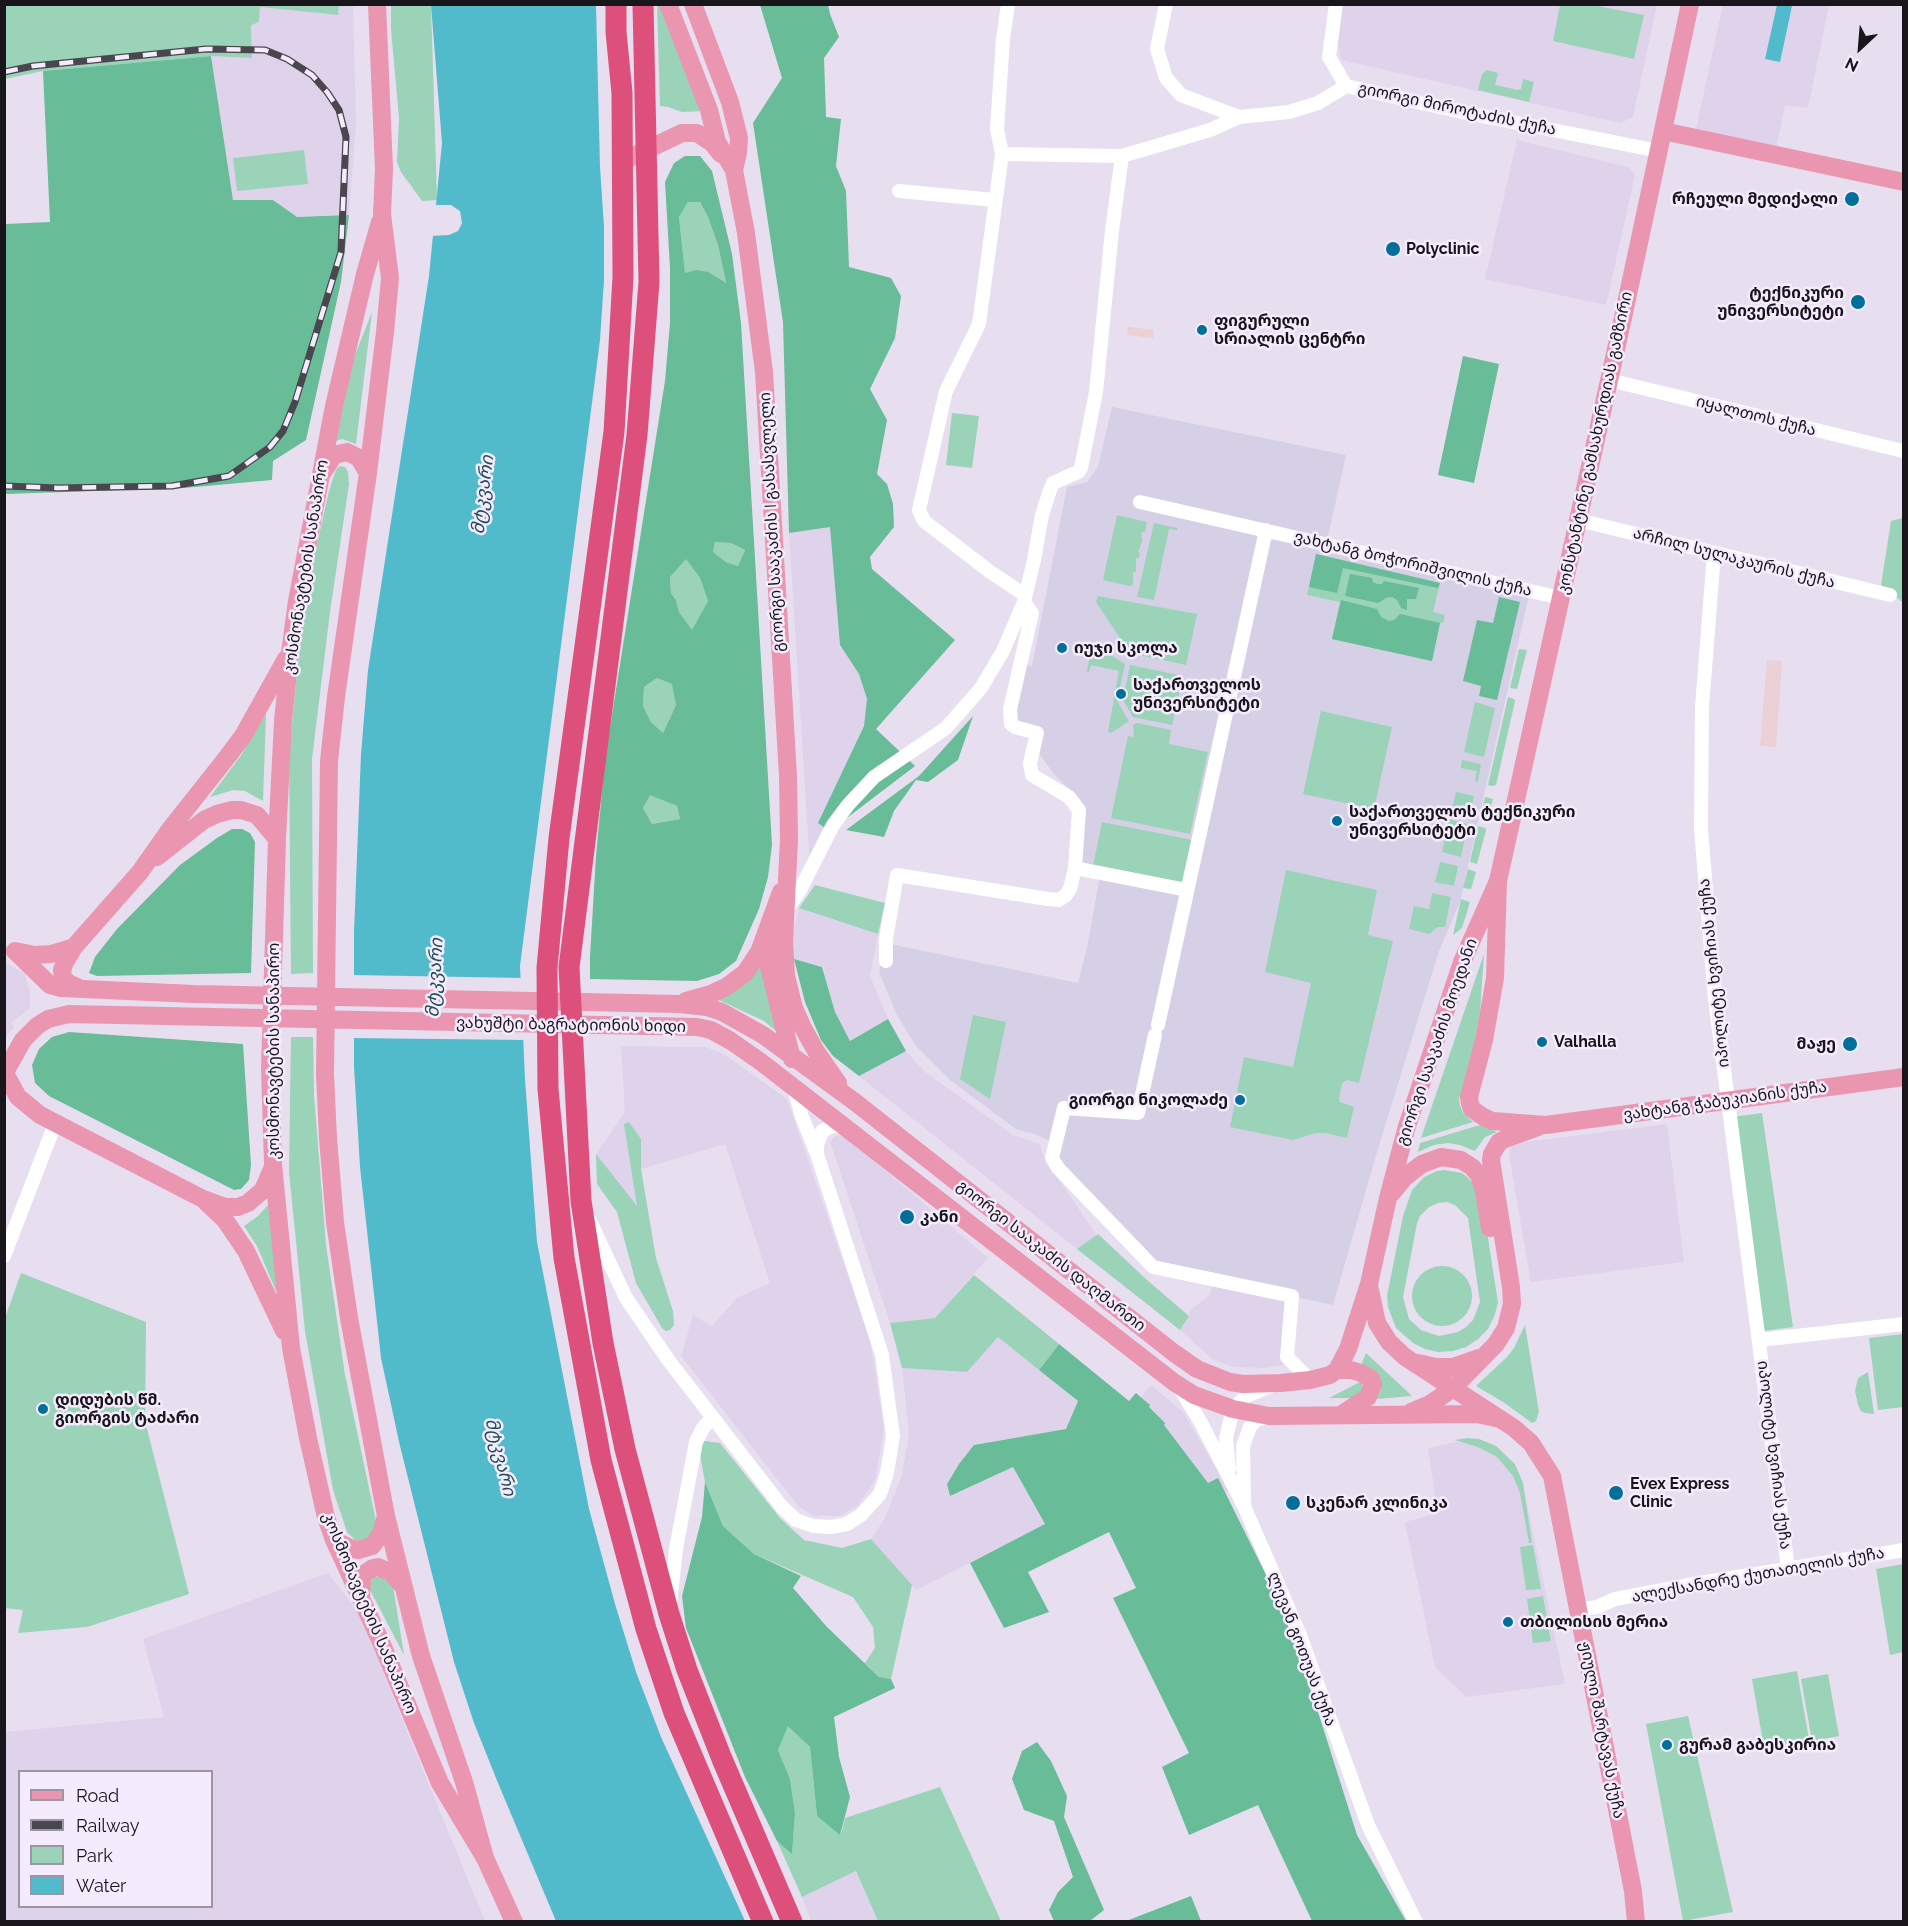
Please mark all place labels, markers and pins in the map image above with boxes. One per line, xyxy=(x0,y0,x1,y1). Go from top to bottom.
place label: რჩეული მედიქალი xyxy=(1672,189,1838,209)
marker: რჩეული მედიქალი xyxy=(1843,190,1861,208)
place label: Polyclinic xyxy=(1406,239,1480,259)
marker: Polyclinic xyxy=(1384,240,1402,258)
place label: ტექნიკური უნივერსიტეტი xyxy=(1717,283,1844,321)
marker: ტექნიკური უნივერსიტეტი xyxy=(1849,293,1867,311)
place label: ფიგურული სრიალის ცენტრი xyxy=(1214,311,1366,349)
marker: ფიგურული სრიალის ცენტრი xyxy=(1195,323,1209,337)
place label: იუჯი სკოლა xyxy=(1074,638,1178,658)
marker: იუჯი სკოლა xyxy=(1055,641,1069,655)
place label: საქართველოს უნივერსიტეტი xyxy=(1133,675,1261,713)
marker: საქართველოს უნივერსიტეტი xyxy=(1114,687,1128,701)
place label: საქართველოს ტექნიკური უნივერსიტეტი xyxy=(1349,802,1575,840)
marker: საქართველოს ტექნიკური უნივერსიტეტი xyxy=(1330,814,1344,828)
place label: Valhalla xyxy=(1554,1032,1616,1052)
place label: მაჟე xyxy=(1797,1034,1836,1054)
marker: Valhalla xyxy=(1535,1035,1549,1049)
marker: მაჟე xyxy=(1841,1035,1859,1053)
place label: გიორგი ნიკოლაძე xyxy=(1069,1090,1228,1110)
marker: გიორგი ნიკოლაძე xyxy=(1233,1093,1247,1107)
place label: კანი xyxy=(920,1207,958,1227)
marker: კანი xyxy=(898,1208,916,1226)
place label: დიდუბის წმ. გიორგის ტაძარი xyxy=(55,1390,199,1428)
marker: დიდუბის წმ. გიორგის ტაძარი xyxy=(36,1402,50,1416)
place label: Evex Express Clinic xyxy=(1630,1474,1729,1512)
marker: Evex Express Clinic xyxy=(1607,1484,1625,1502)
place label: სკენარ კლინიკა xyxy=(1306,1493,1448,1513)
marker: სკენარ კლინიკა xyxy=(1284,1494,1302,1512)
place label: თბილისის მერია xyxy=(1520,1612,1668,1632)
marker: თბილისის მერია xyxy=(1501,1615,1515,1629)
place label: გურამ გაბესკირია xyxy=(1679,1735,1836,1755)
marker: გურამ გაბესკირია xyxy=(1660,1738,1674,1752)

